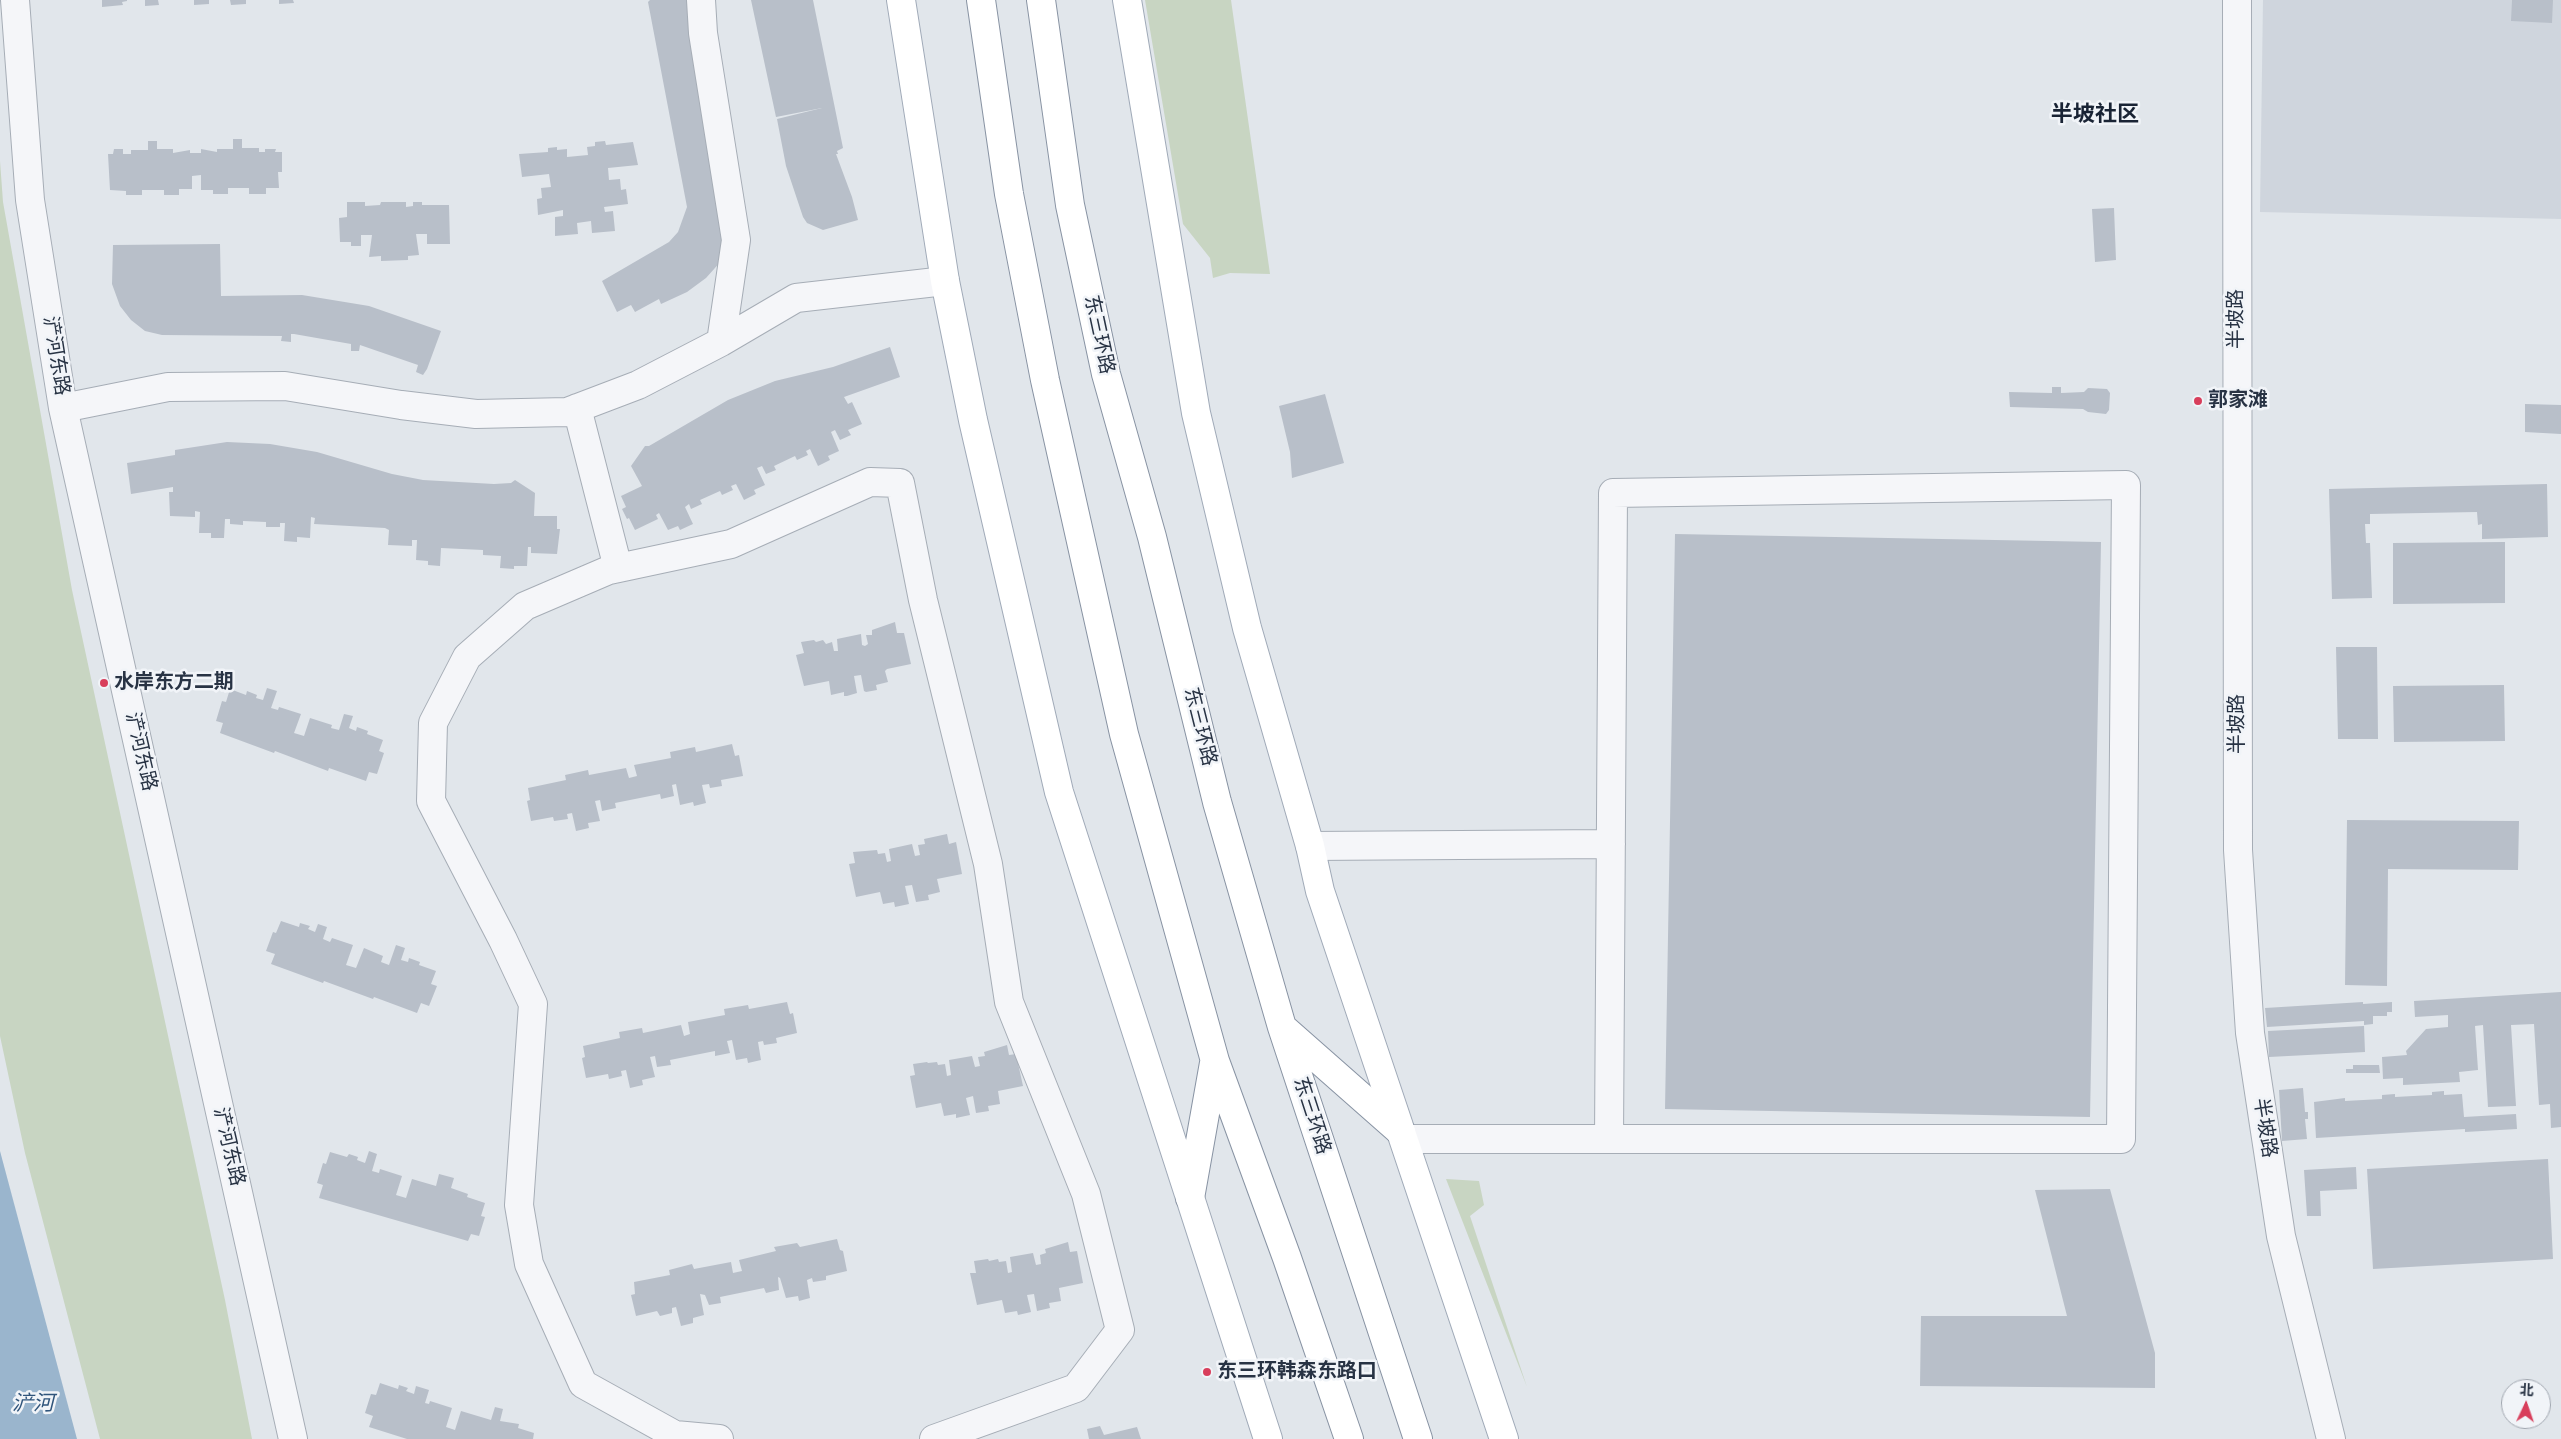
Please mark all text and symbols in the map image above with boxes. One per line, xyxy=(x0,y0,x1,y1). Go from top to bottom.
district label: 半坡社区 xyxy=(2051,103,2139,129)
street label: 半坡路 xyxy=(2225,289,2249,349)
street label: 东三环路 xyxy=(1078,293,1118,377)
street label: 浐河东路 xyxy=(37,315,73,397)
place label: 郭家滩 xyxy=(2208,389,2268,413)
marker: 郭家滩 xyxy=(2192,395,2204,407)
place label: 水岸东方二期 xyxy=(114,671,234,695)
marker: 水岸东方二期 xyxy=(98,677,110,689)
street label: 东三环路 xyxy=(1178,685,1220,769)
street label: 半坡路 xyxy=(2226,694,2250,754)
street label: 浐河东路 xyxy=(119,710,161,794)
street label: 东三环路 xyxy=(1287,1074,1335,1158)
street label: 半坡路 xyxy=(2247,1096,2281,1160)
street label: 浐河东路 xyxy=(207,1105,249,1189)
place label: 东三环韩森东路口 xyxy=(1217,1360,1377,1384)
marker: 东三环韩森东路口 xyxy=(1201,1366,1213,1378)
north arrow xyxy=(2501,1379,2551,1429)
text: 北 xyxy=(2519,1380,2534,1400)
water label: 浐河 xyxy=(12,1392,54,1418)

